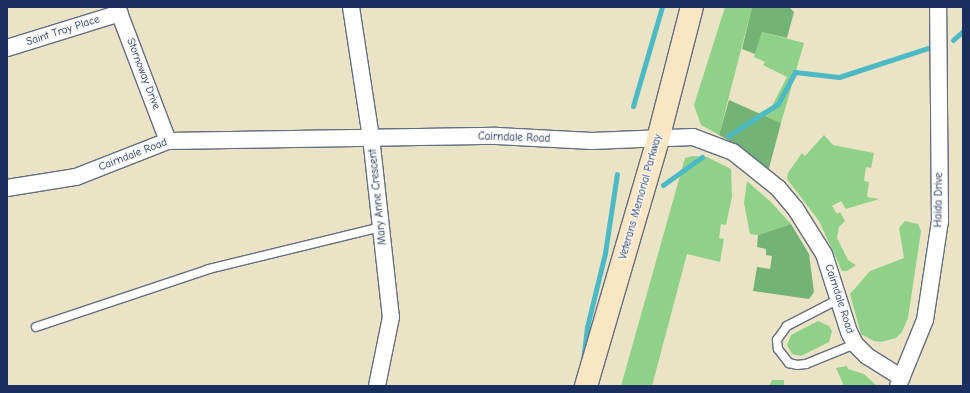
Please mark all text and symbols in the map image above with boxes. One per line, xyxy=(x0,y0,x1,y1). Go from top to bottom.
street label: Saint Troy Place xyxy=(25,13,101,49)
street label: Stornoway Drive xyxy=(123,37,163,111)
street label: Cairndale Road xyxy=(478,130,550,146)
street label: Veterans Memorial Parkway xyxy=(617,133,665,261)
street label: Cairndale Road xyxy=(97,136,169,174)
street label: Mary Anne Crescent xyxy=(366,148,390,246)
street label: Haida Drive xyxy=(932,172,946,228)
street label: Cairndale Road xyxy=(822,263,856,335)

